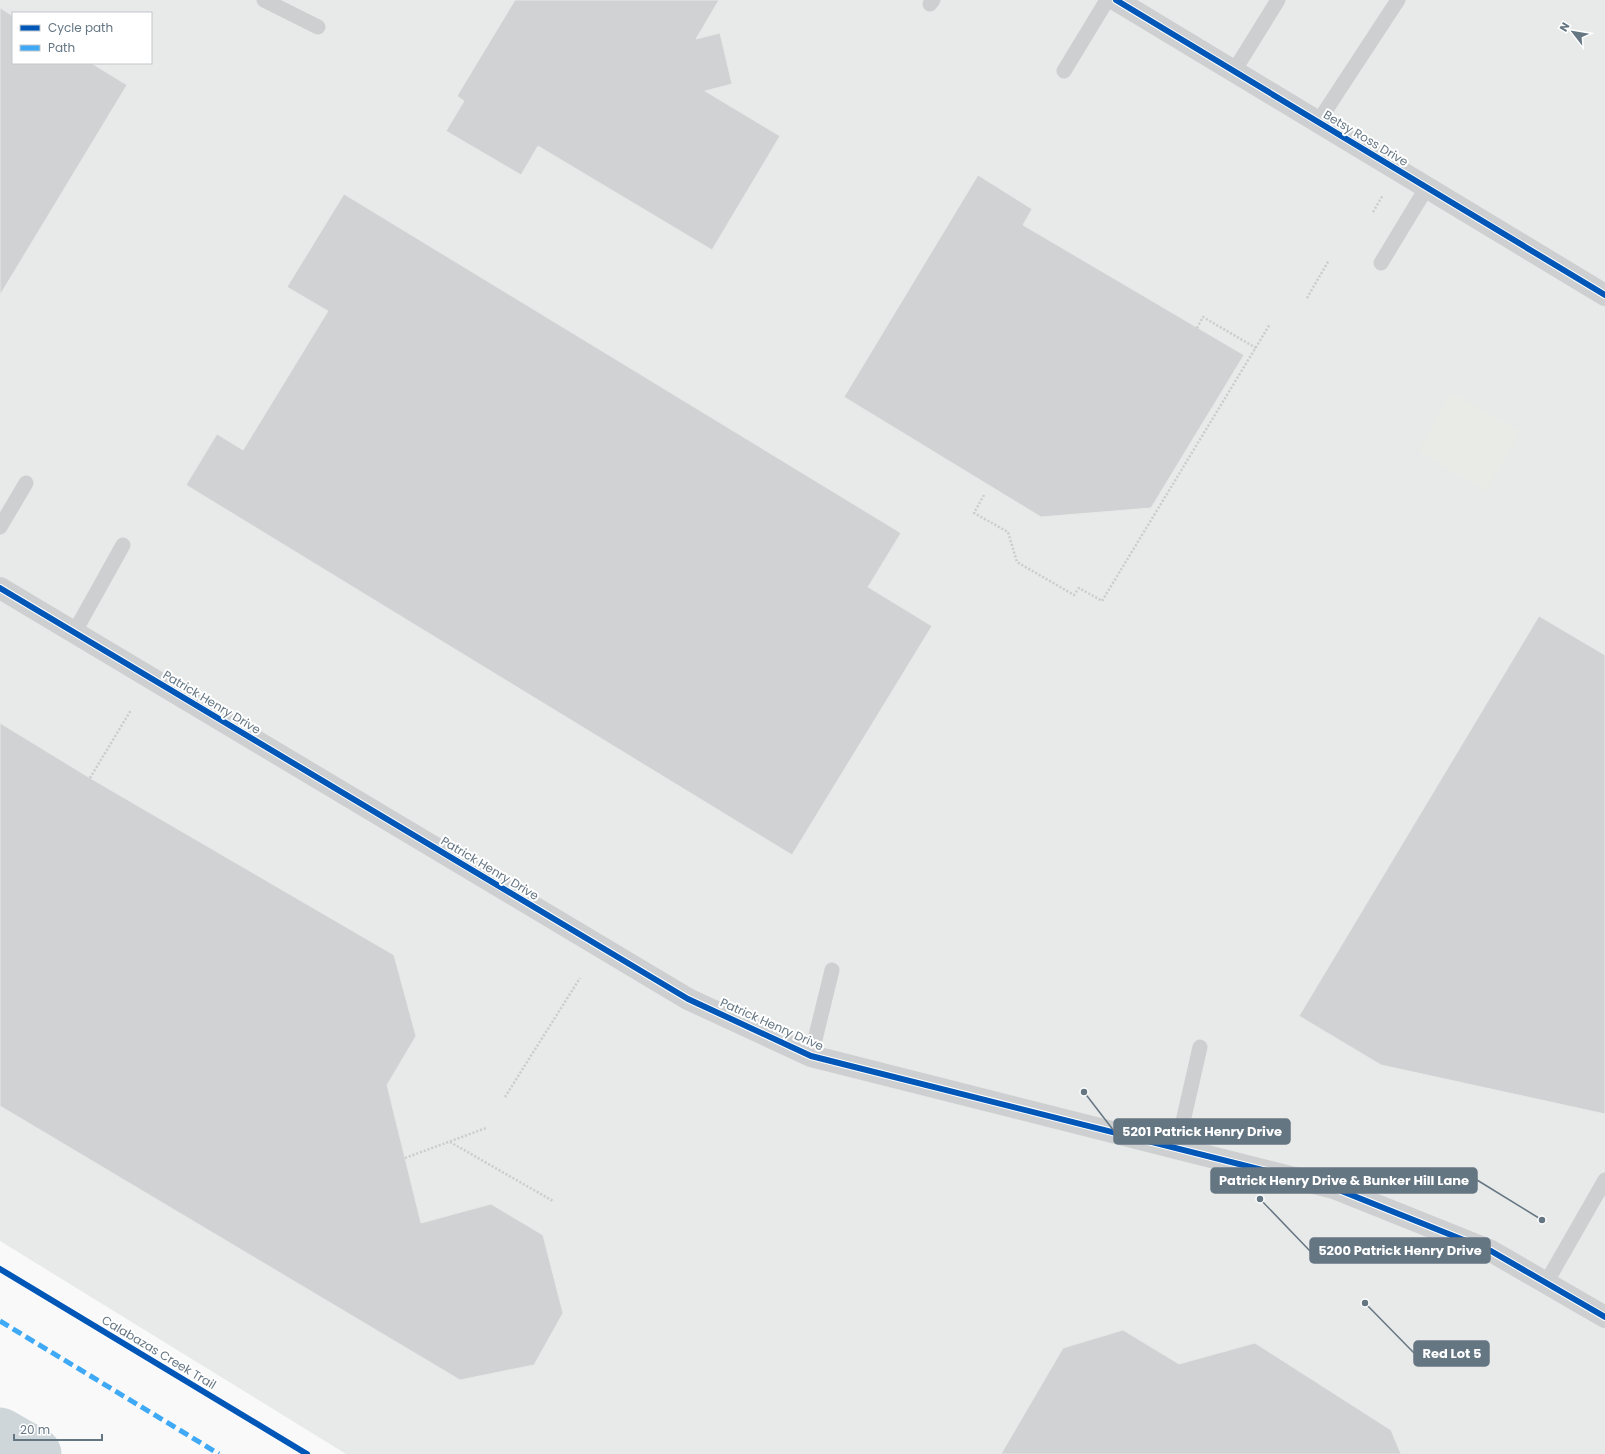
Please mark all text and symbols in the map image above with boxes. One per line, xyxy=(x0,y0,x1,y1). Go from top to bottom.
legend xyxy=(12,12,152,64)
north arrow xyxy=(1553,12,1593,52)
text: Cycle path xyxy=(48,19,113,36)
text: N xyxy=(1555,19,1573,35)
text: Path xyxy=(48,39,75,56)
street label: Betsy Ross Drive xyxy=(1320,106,1412,170)
street label: Patrick Henry Drive xyxy=(160,666,264,738)
street label: Patrick Henry Drive xyxy=(438,832,542,904)
street label: Patrick Henry Drive xyxy=(718,994,826,1054)
callout: 5201 Patrick Henry Drive xyxy=(1114,1119,1290,1144)
text: 5201 Patrick Henry Drive xyxy=(1122,1122,1282,1141)
callout: Patrick Henry Drive & Bunker Hill Lane xyxy=(1211,1168,1477,1193)
text: Patrick Henry Drive & Bunker Hill Lane xyxy=(1219,1171,1469,1190)
callout: 5200 Patrick Henry Drive xyxy=(1310,1238,1490,1263)
text: 5200 Patrick Henry Drive xyxy=(1318,1241,1482,1260)
street label: Calabazas Creek Trail xyxy=(99,1311,219,1393)
callout: Red Lot 5 xyxy=(1414,1341,1489,1366)
text: Red Lot 5 xyxy=(1422,1344,1482,1363)
scale bar xyxy=(14,1416,102,1442)
text: 20 m xyxy=(20,1421,50,1438)

